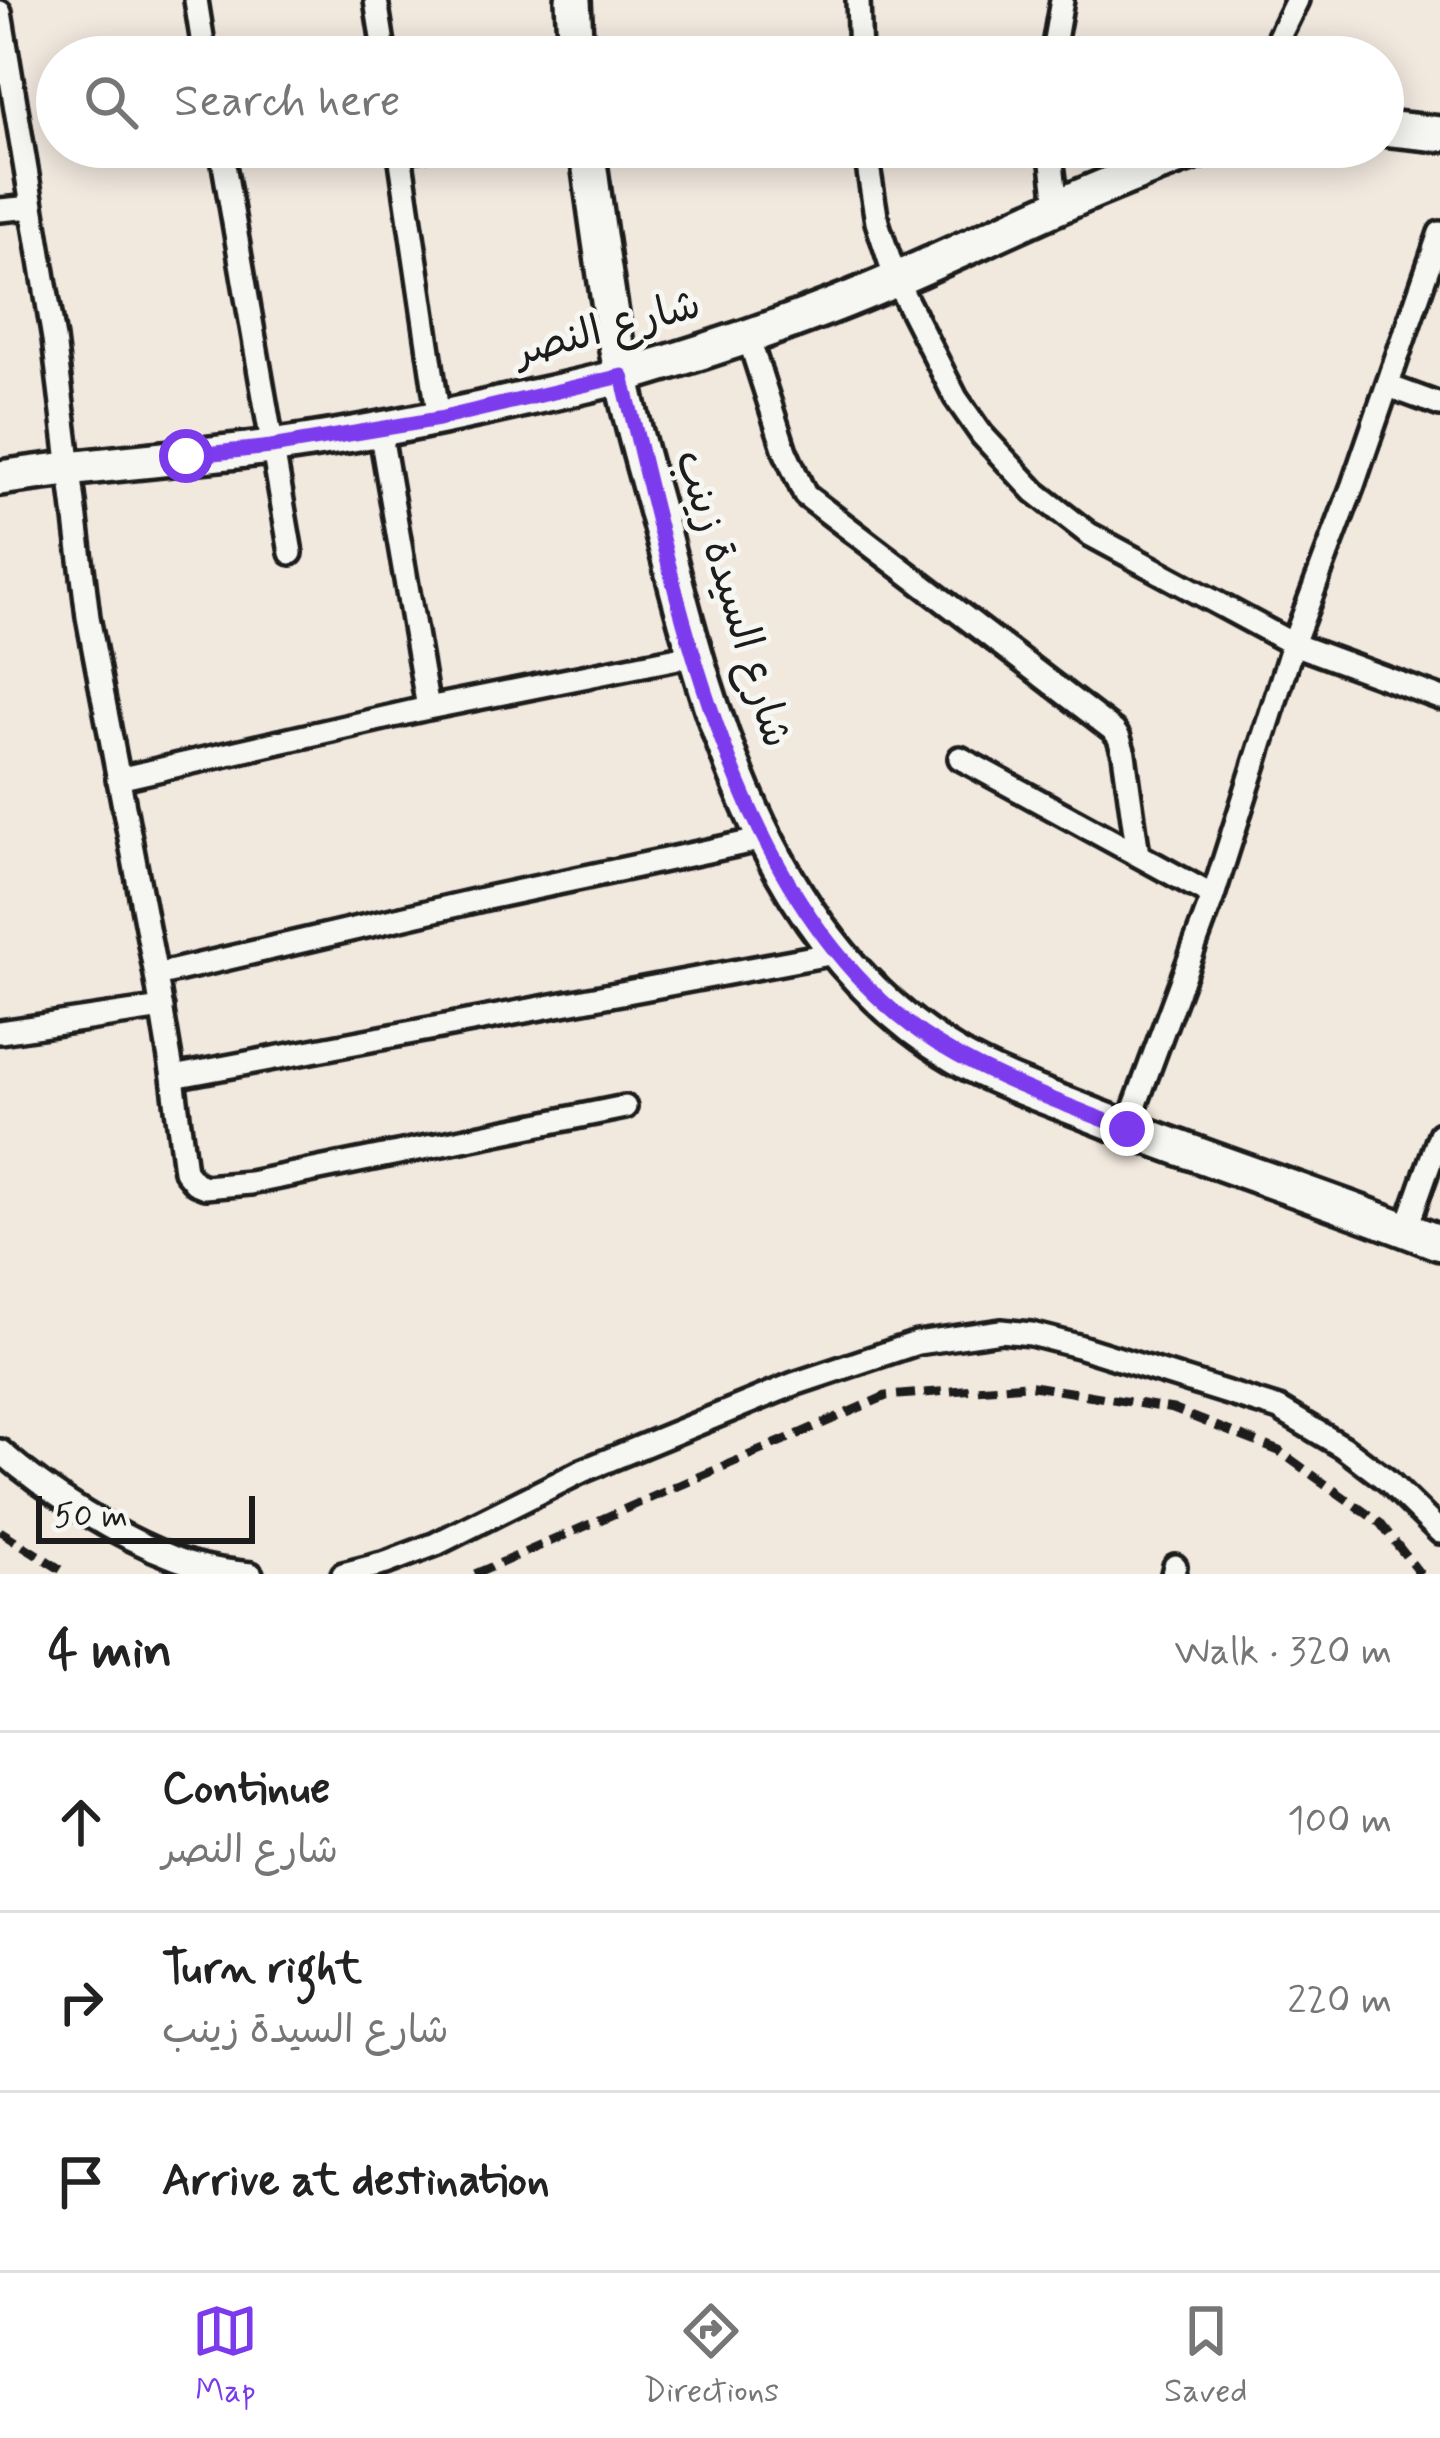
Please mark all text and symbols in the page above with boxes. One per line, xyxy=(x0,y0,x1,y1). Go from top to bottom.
search box xyxy=(36,36,1404,168)
icon: search xyxy=(78,69,144,135)
text: Search here xyxy=(174,73,401,132)
street label: شارع النصر xyxy=(506,278,707,381)
route start xyxy=(159,429,213,483)
street label: شارع السيدة زينب xyxy=(661,443,803,755)
route end xyxy=(1100,1102,1154,1156)
scale bar xyxy=(36,1490,255,1543)
text: 50 m xyxy=(54,1495,128,1539)
text: 4 min xyxy=(48,1619,172,1685)
text: Walk · 320 m xyxy=(1174,1627,1392,1678)
text: Continue xyxy=(162,1760,330,1819)
icon: ahead xyxy=(48,1789,114,1855)
text: 100 m xyxy=(1287,1796,1392,1847)
text: شارع النصر xyxy=(162,1826,338,1877)
text: Turn right xyxy=(162,1940,362,1999)
icon: right xyxy=(48,1969,114,2035)
text: 220 m xyxy=(1287,1976,1392,2027)
text: شارع السيدة زينب xyxy=(162,2006,449,2057)
icon: arrive xyxy=(48,2149,114,2215)
text: Arrive at destination xyxy=(162,2152,550,2211)
tab: Map xyxy=(192,2298,258,2414)
tab: Directions xyxy=(643,2298,779,2414)
tab: Saved xyxy=(1164,2298,1248,2414)

